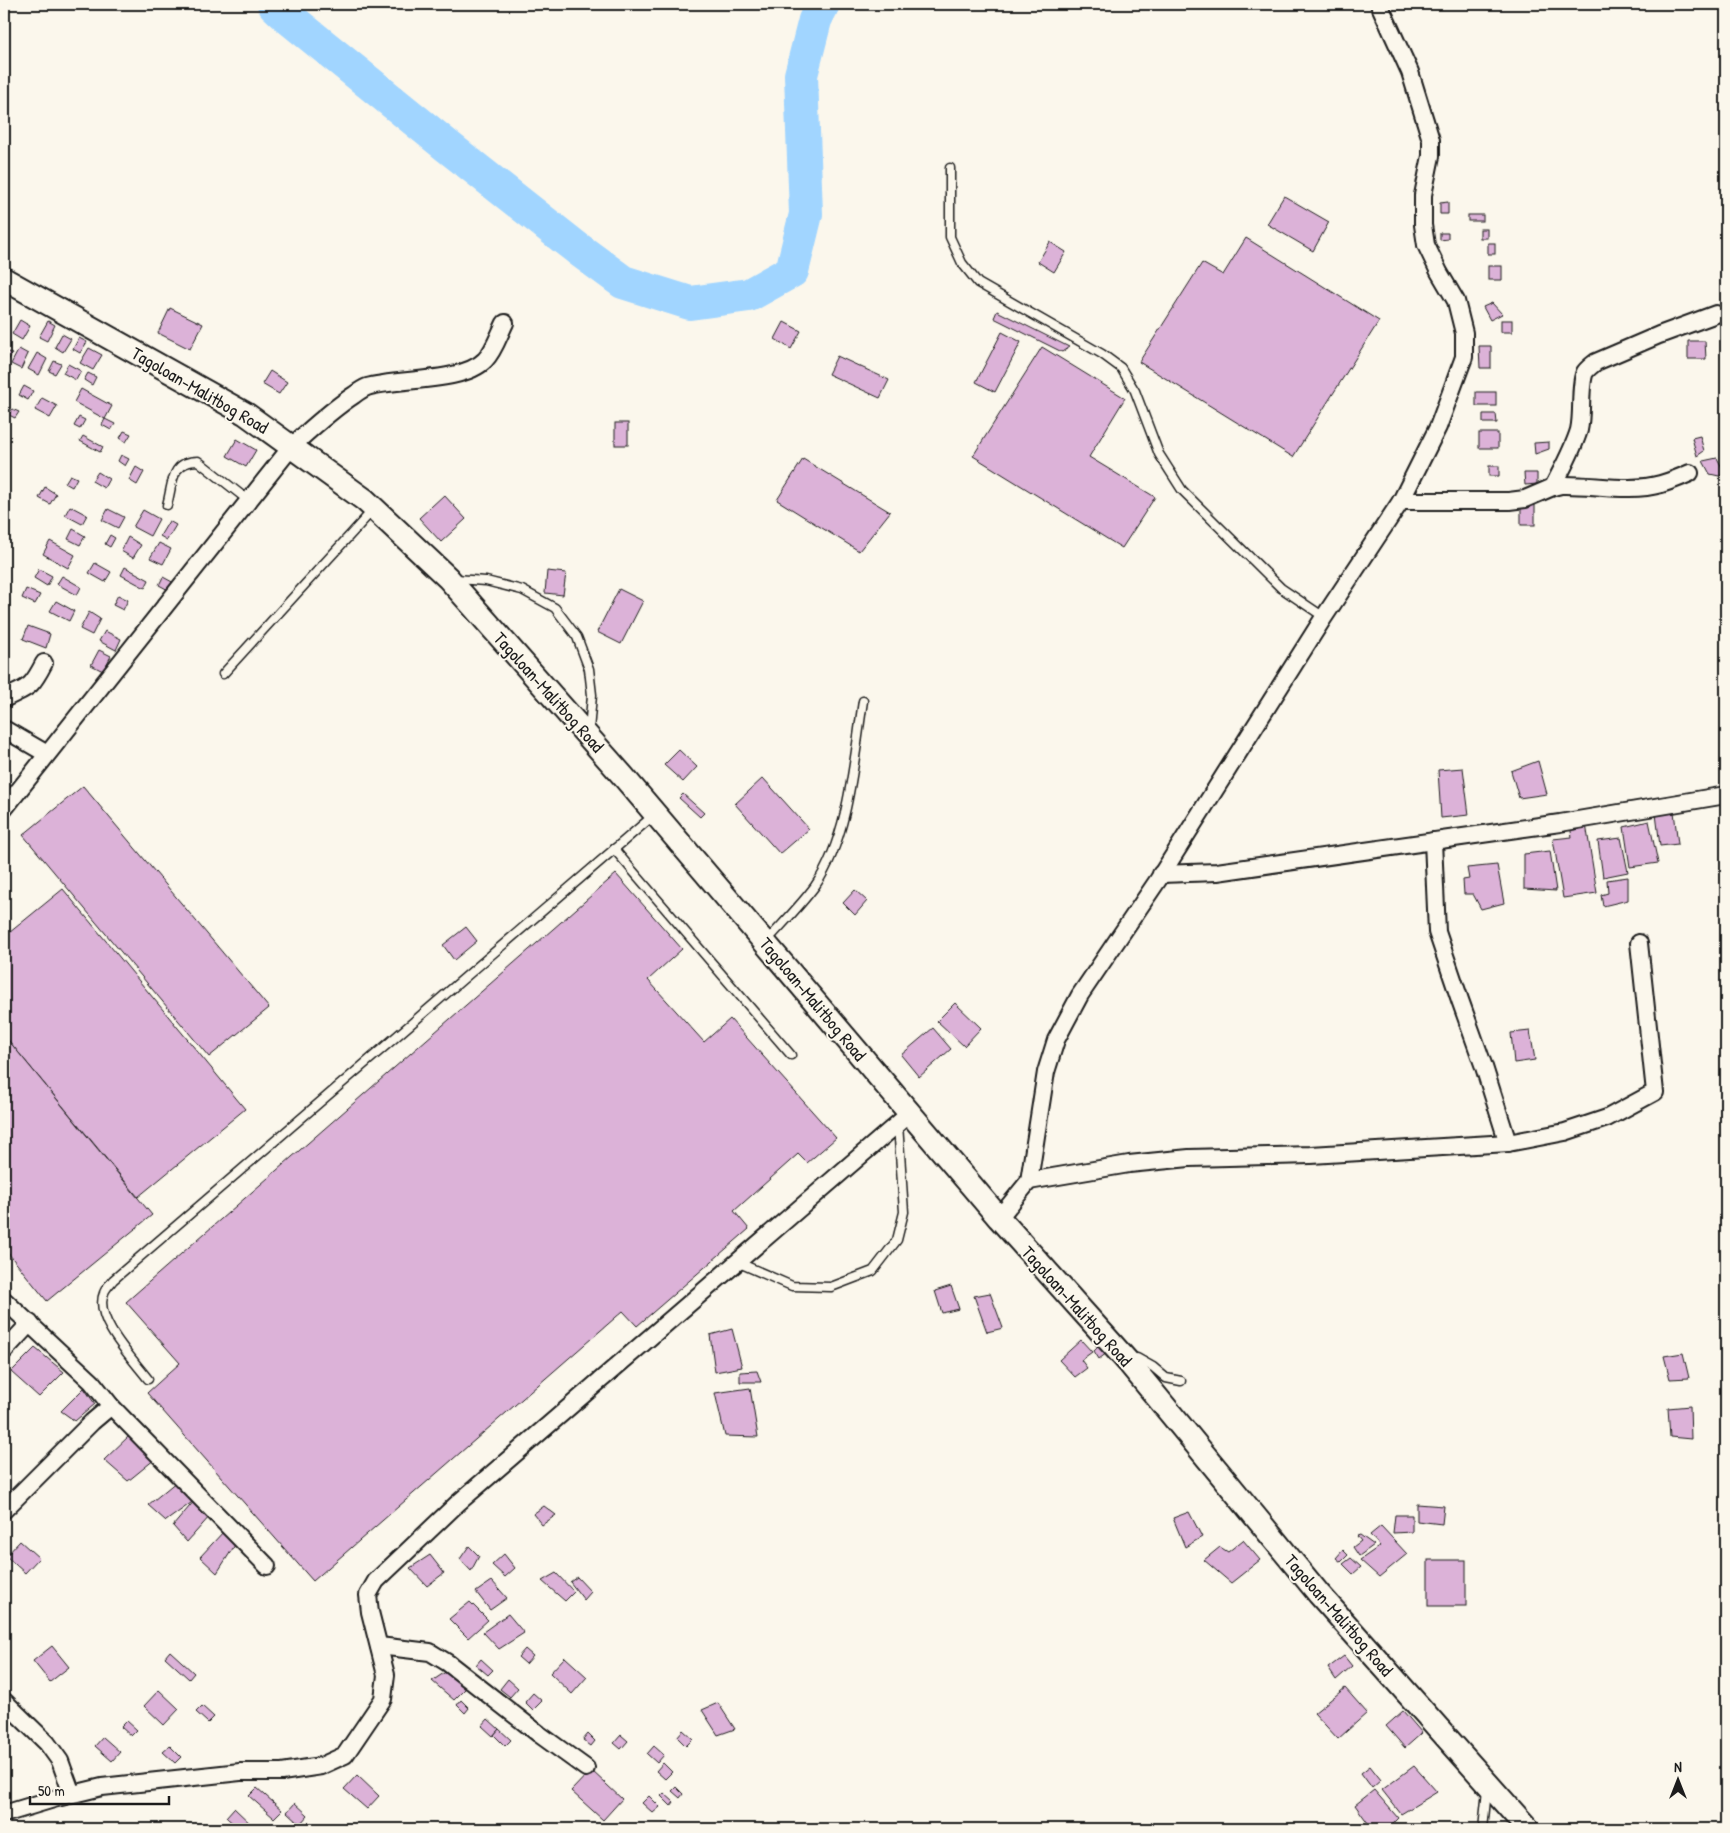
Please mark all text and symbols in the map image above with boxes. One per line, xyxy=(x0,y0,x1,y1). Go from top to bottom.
street label: Tagoloan-Malitbog Road xyxy=(127,341,273,439)
street label: Tagoloan-Malitbog Road xyxy=(488,626,610,758)
street label: Tagoloan-Malitbog Road xyxy=(754,932,872,1066)
street label: Tagoloan-Malitbog Road xyxy=(1016,1240,1138,1372)
street label: Tagoloan-Malitbog Road xyxy=(1279,1549,1399,1681)
north arrow xyxy=(1652,1756,1702,1806)
text: N xyxy=(1674,1757,1682,1776)
scale bar xyxy=(30,1773,169,1805)
text: 50 m xyxy=(38,1780,65,1801)

